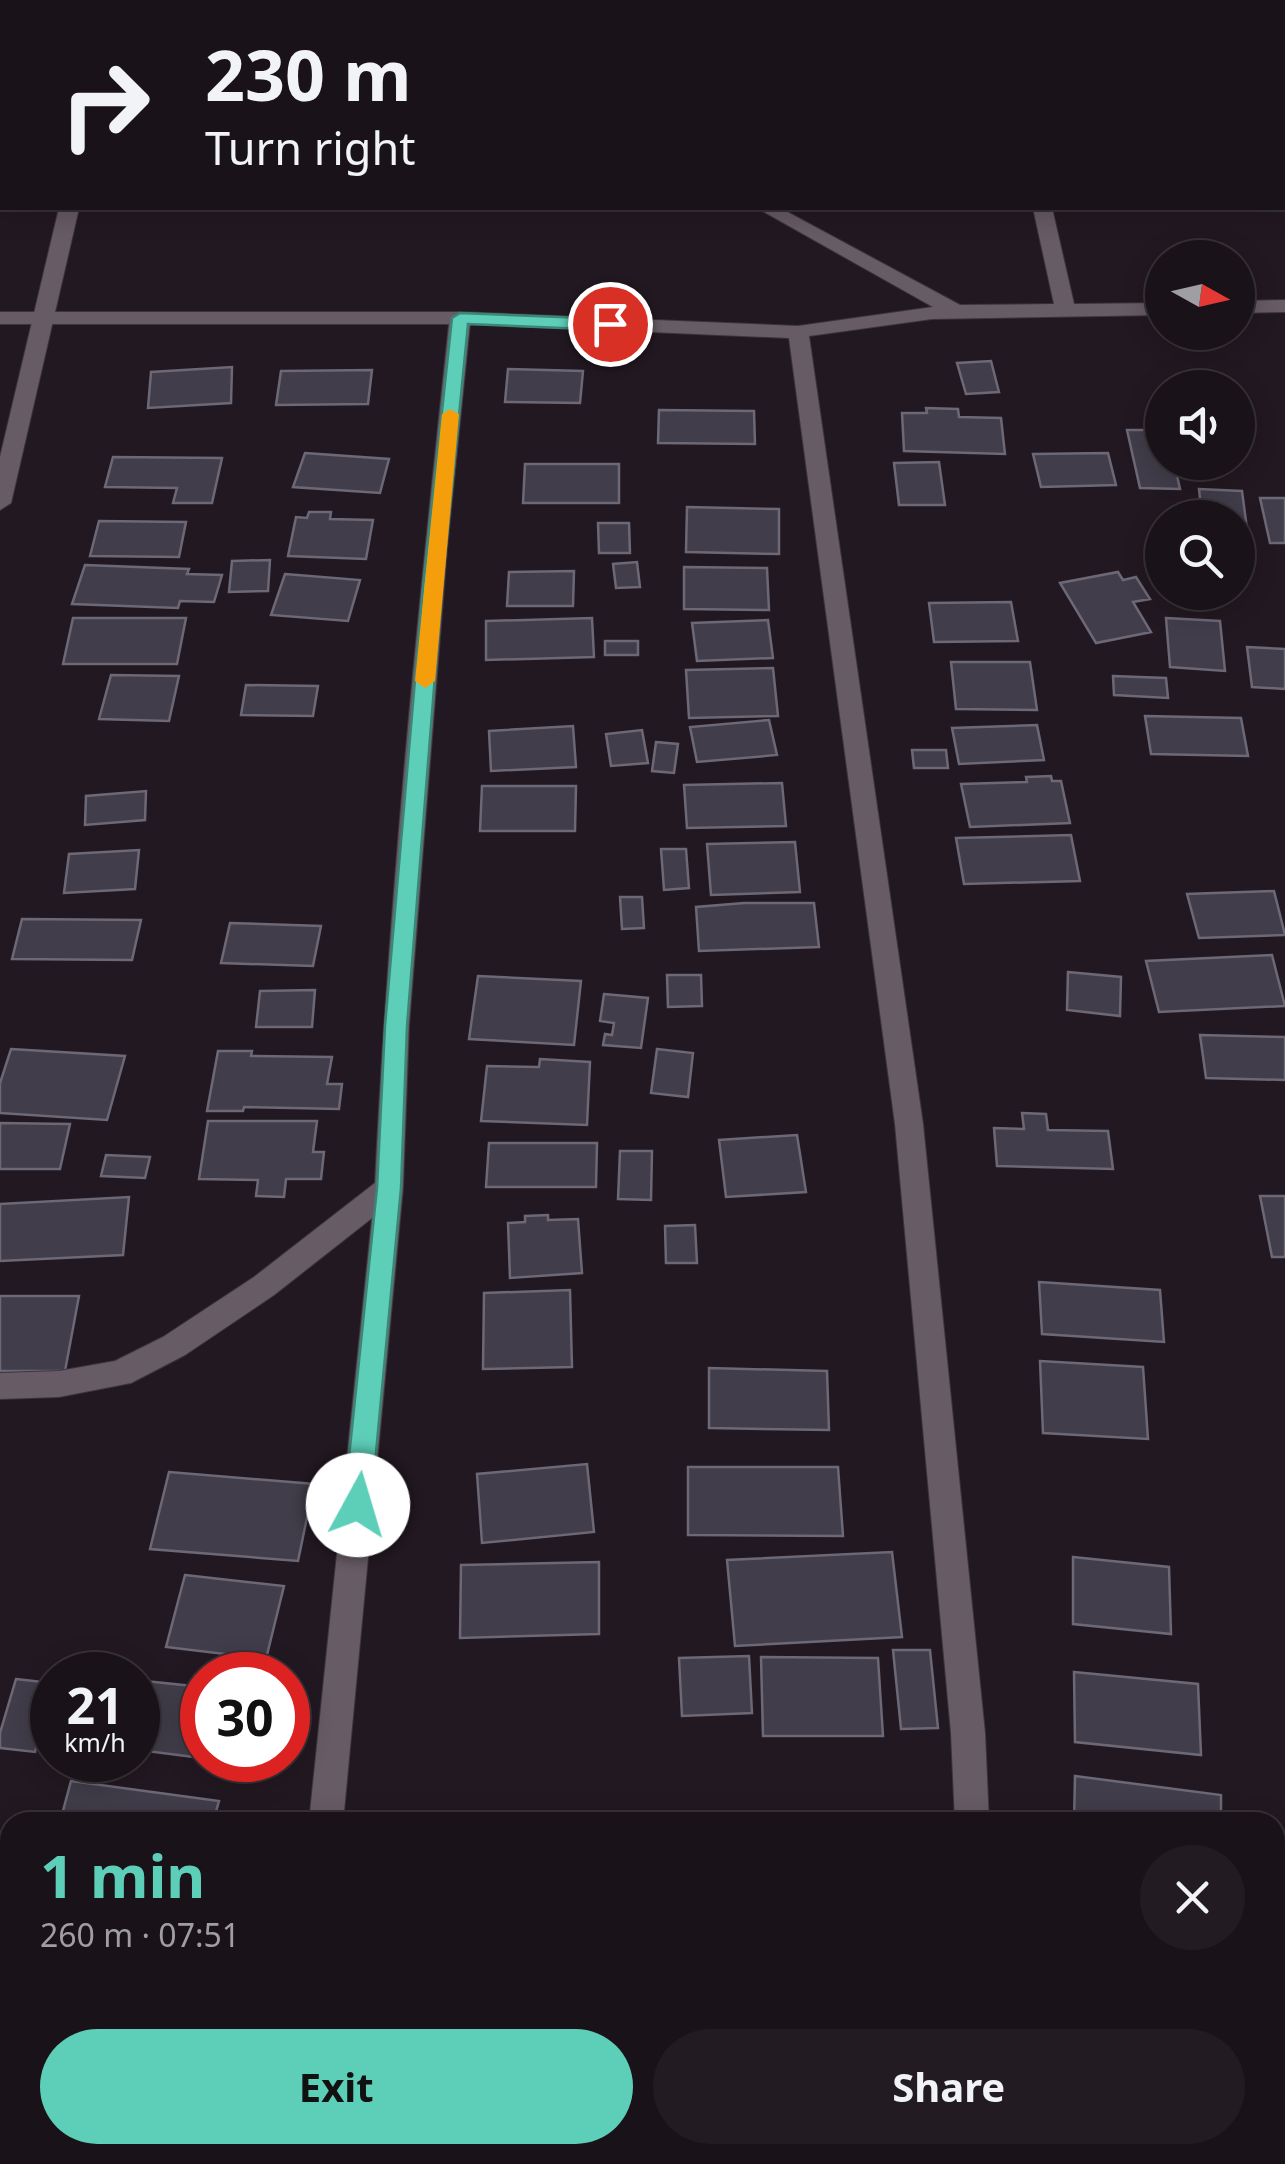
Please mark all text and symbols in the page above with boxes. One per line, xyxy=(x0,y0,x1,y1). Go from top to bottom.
text: 230 m xyxy=(205,26,412,122)
icon: right xyxy=(40,40,170,170)
text: Turn right xyxy=(205,117,416,178)
north arrow xyxy=(1145,240,1255,350)
map controls xyxy=(1145,240,1255,610)
pin xyxy=(568,282,653,367)
icon: arrive xyxy=(583,297,638,352)
button: sound xyxy=(1145,370,1255,480)
button: search xyxy=(1145,500,1255,610)
position arrow xyxy=(306,1453,410,1557)
speed limit sign: 30 xyxy=(180,1652,310,1782)
text: 21 xyxy=(66,1671,124,1739)
text: km/h xyxy=(64,1725,126,1759)
text: 1 min xyxy=(40,1834,205,1916)
button: close xyxy=(1140,1845,1245,1950)
text: 260 m · 07:51 xyxy=(40,1913,240,1956)
button: Exit xyxy=(40,2029,633,2144)
button: Share xyxy=(653,2029,1245,2144)

